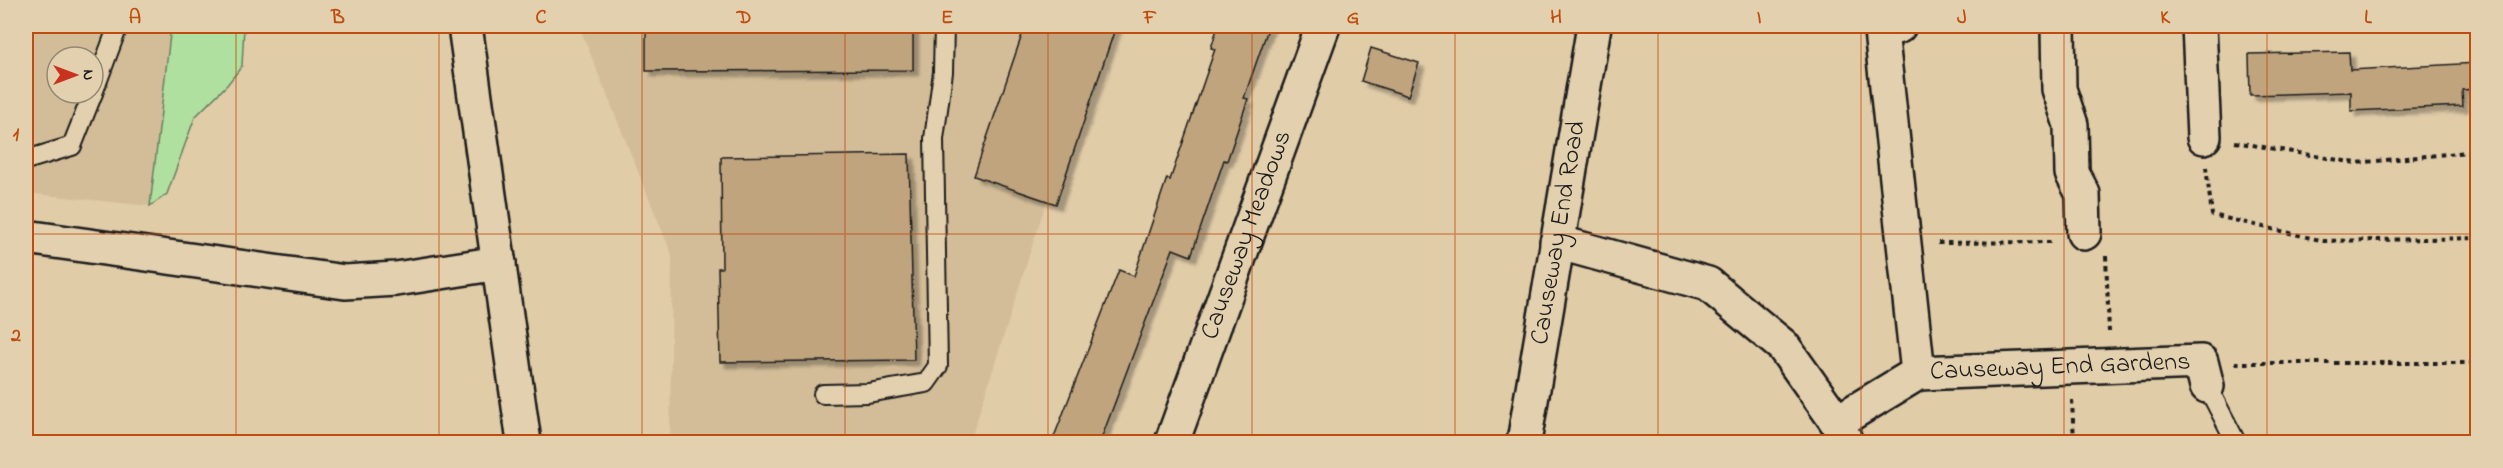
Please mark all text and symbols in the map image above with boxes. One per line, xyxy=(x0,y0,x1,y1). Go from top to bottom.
text: A xyxy=(129,4,141,33)
text: B xyxy=(330,4,345,33)
text: C xyxy=(536,4,547,33)
text: D xyxy=(736,4,751,33)
text: E xyxy=(941,4,953,33)
text: F xyxy=(1143,4,1157,33)
text: G xyxy=(1347,4,1360,33)
text: H xyxy=(1550,4,1562,33)
text: I xyxy=(1757,4,1762,33)
text: J xyxy=(1957,4,1967,33)
text: K xyxy=(2160,4,2171,33)
text: L xyxy=(2364,4,2372,33)
north arrow xyxy=(45,45,105,105)
text: N xyxy=(76,70,100,81)
street label: Causeway End Road xyxy=(1522,118,1597,348)
text: 1 xyxy=(13,121,20,150)
street label: Causeway Meadows xyxy=(1192,125,1302,345)
text: 2 xyxy=(10,322,21,351)
street label: Causeway End Gardens xyxy=(1929,343,2191,392)

